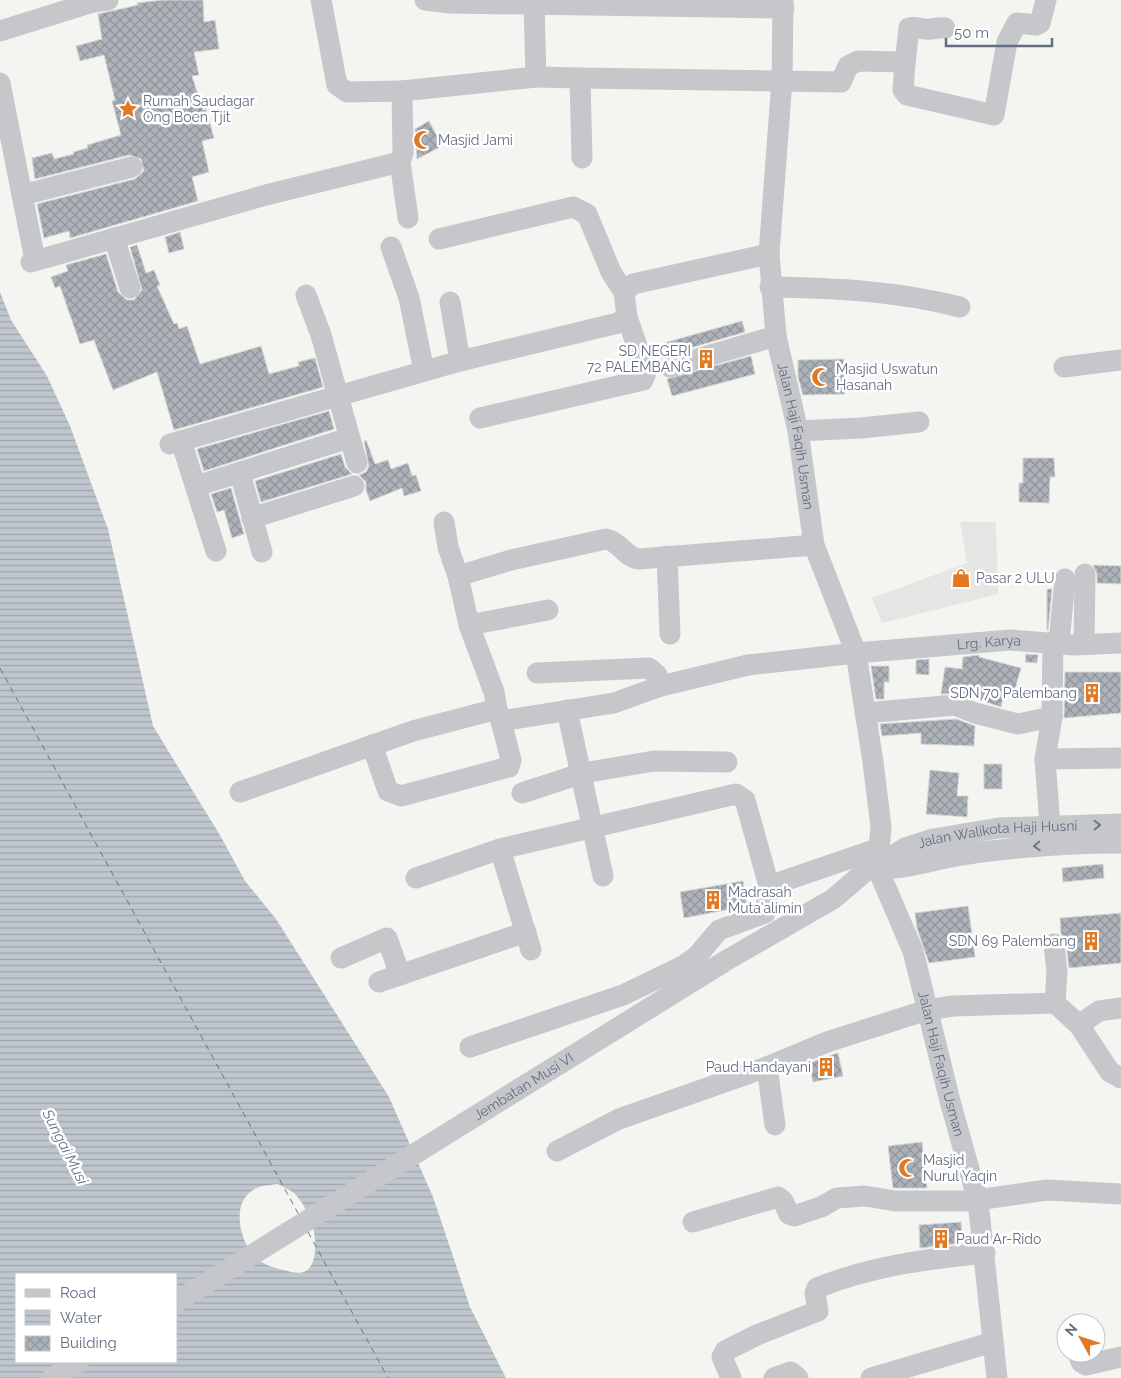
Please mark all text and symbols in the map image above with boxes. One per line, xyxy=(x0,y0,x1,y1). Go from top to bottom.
scale bar xyxy=(946,15,1052,47)
text: 50 m xyxy=(954,24,989,42)
place label: Rumah Saudagar Ong Boen Tjit xyxy=(143,93,255,125)
place icon: Rumah Saudagar Ong Boen Tjit xyxy=(117,98,139,120)
mosque icon: Masjid Jami xyxy=(412,129,434,151)
place label: Masjid Jami xyxy=(438,132,513,148)
place label: SD NEGERI 72 PALEMBANG xyxy=(587,343,691,375)
building icon: SD NEGERI 72 PALEMBANG xyxy=(695,348,717,370)
street label: Jalan Haji Faqih Usman xyxy=(774,361,817,511)
place label: Masjid Uswatun Hasanah xyxy=(836,361,938,393)
mosque icon: Masjid Uswatun Hasanah xyxy=(810,366,832,388)
shop icon: Pasar 2 ULU xyxy=(950,567,972,589)
place label: Pasar 2 ULU xyxy=(976,570,1055,586)
street label: Lrg. Karya xyxy=(956,632,1022,652)
building icon: SDN 70 Palembang xyxy=(1081,682,1103,704)
place label: SDN 70 Palembang xyxy=(950,685,1077,701)
street label: Jalan Walikota Haji Husni xyxy=(916,817,1078,851)
one-way arrow xyxy=(1093,819,1101,830)
one-way arrow xyxy=(1033,840,1041,851)
place label: Madrasah Muta'alimin xyxy=(728,884,802,916)
building icon: Madrasah Muta'alimin xyxy=(702,889,724,911)
building icon: SDN 69 Palembang xyxy=(1080,930,1102,952)
place label: SDN 69 Palembang xyxy=(949,933,1076,949)
street label: Jalan Haji Faqih Usman xyxy=(915,989,968,1138)
street label: Jembatan Musi VI xyxy=(471,1049,576,1123)
building icon: Paud Handayani xyxy=(815,1056,837,1078)
place label: Paud Handayani xyxy=(706,1059,811,1075)
water label: Sungai Musi xyxy=(38,1106,92,1188)
place label: Masjid Nurul Yaqin xyxy=(923,1152,997,1184)
mosque icon: Masjid Nurul Yaqin xyxy=(897,1157,919,1179)
building icon: Paud Ar-Rido xyxy=(930,1228,952,1250)
place label: Paud Ar-Rido xyxy=(956,1231,1041,1247)
legend xyxy=(15,1273,178,1363)
text: Road xyxy=(60,1284,96,1302)
text: Water xyxy=(60,1309,103,1327)
north arrow xyxy=(1056,1313,1106,1363)
text: N xyxy=(1061,1320,1081,1339)
text: Building xyxy=(60,1334,117,1352)

